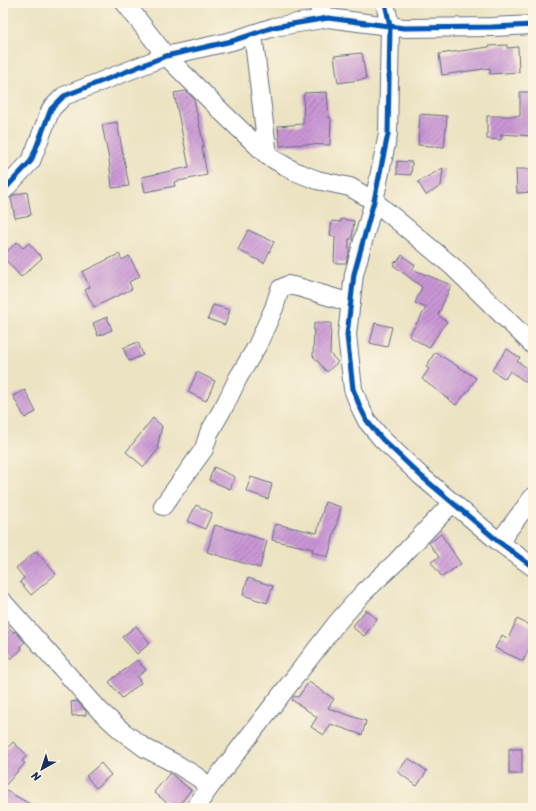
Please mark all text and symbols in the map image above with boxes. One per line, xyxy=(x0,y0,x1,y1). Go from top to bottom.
north arrow xyxy=(22,749,62,789)
text: N xyxy=(27,766,46,787)

